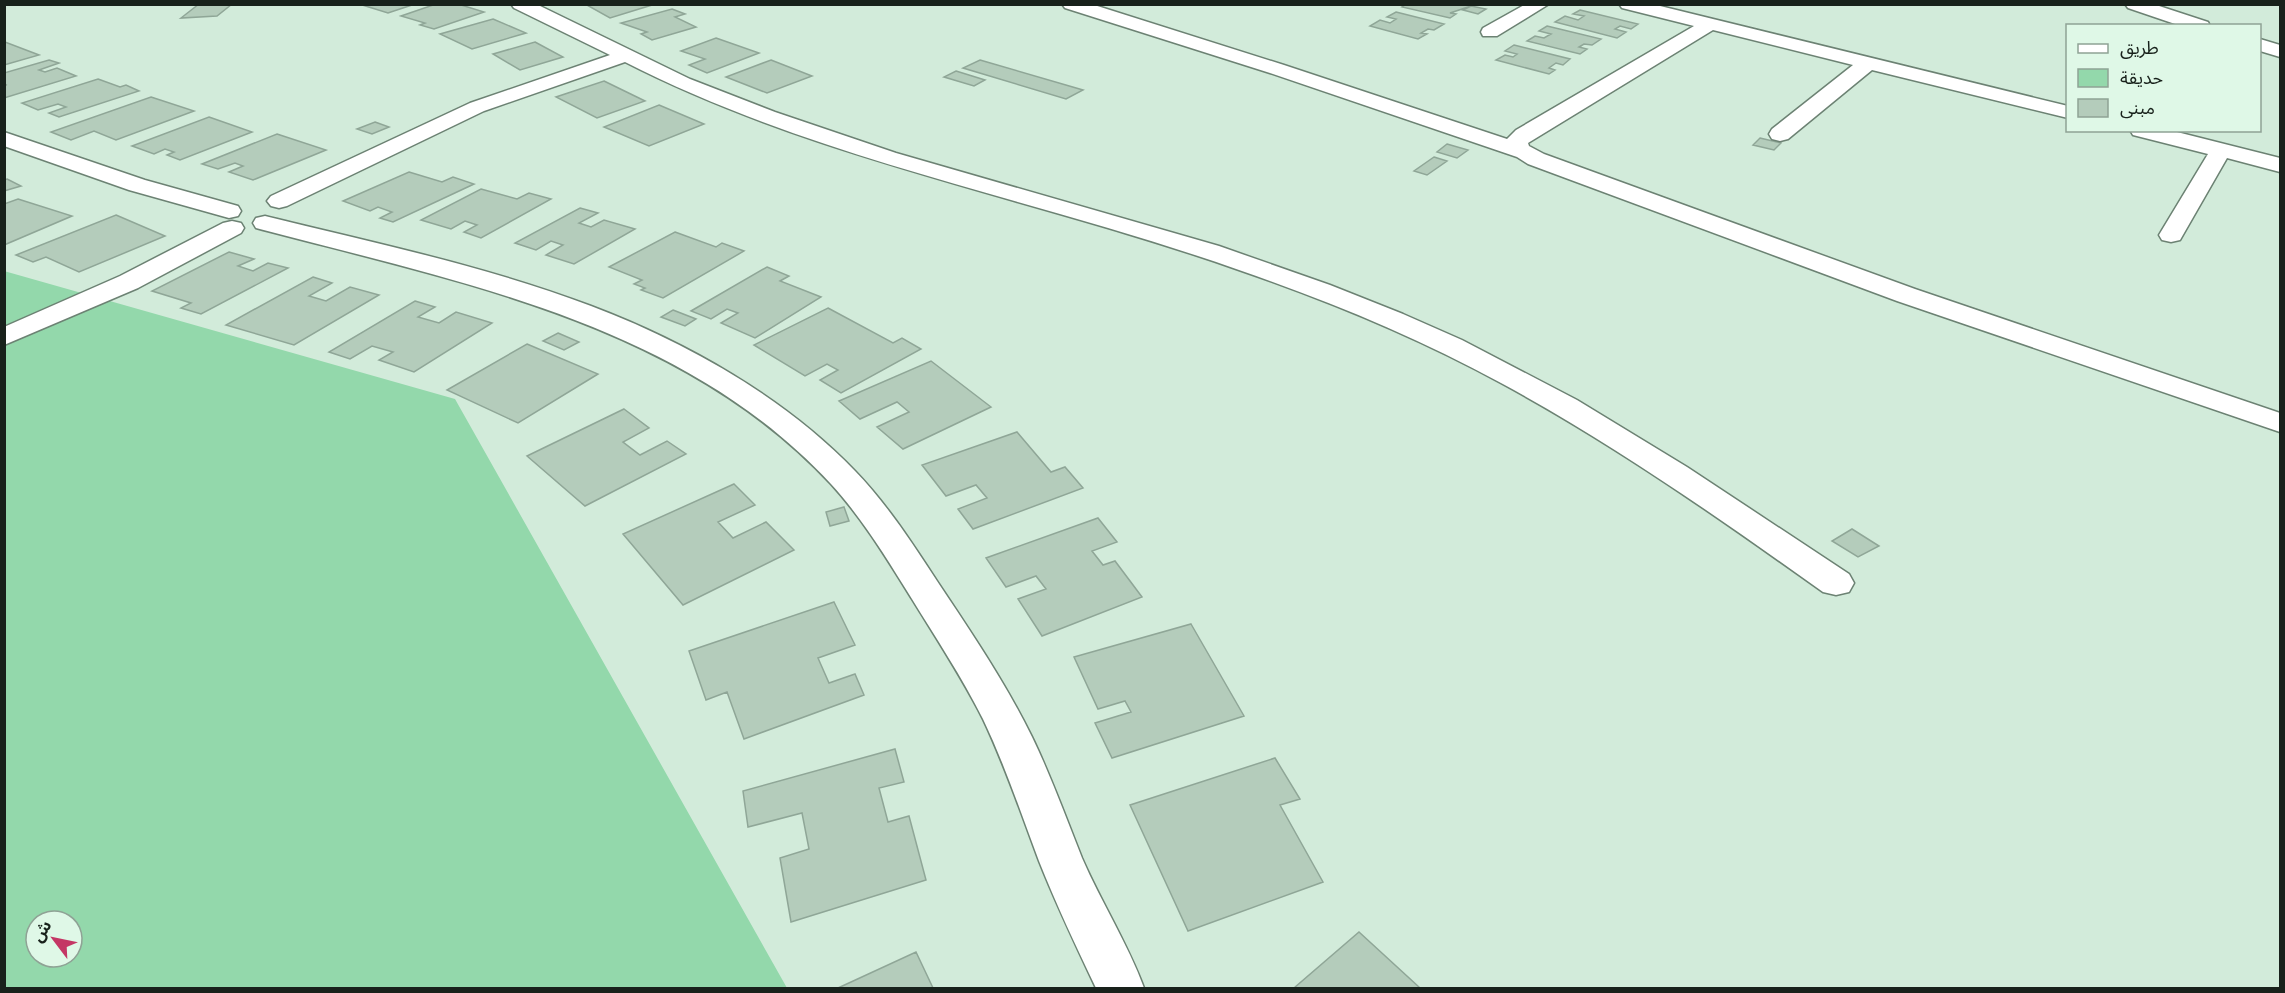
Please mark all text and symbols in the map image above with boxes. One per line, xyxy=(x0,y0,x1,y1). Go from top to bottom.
legend xyxy=(2066,24,2261,132)
text: طريق xyxy=(2120,36,2159,59)
text: حديقة xyxy=(2120,66,2163,88)
text: مبنى xyxy=(2120,96,2155,119)
north arrow xyxy=(24,909,84,969)
text: ش xyxy=(27,916,56,946)

